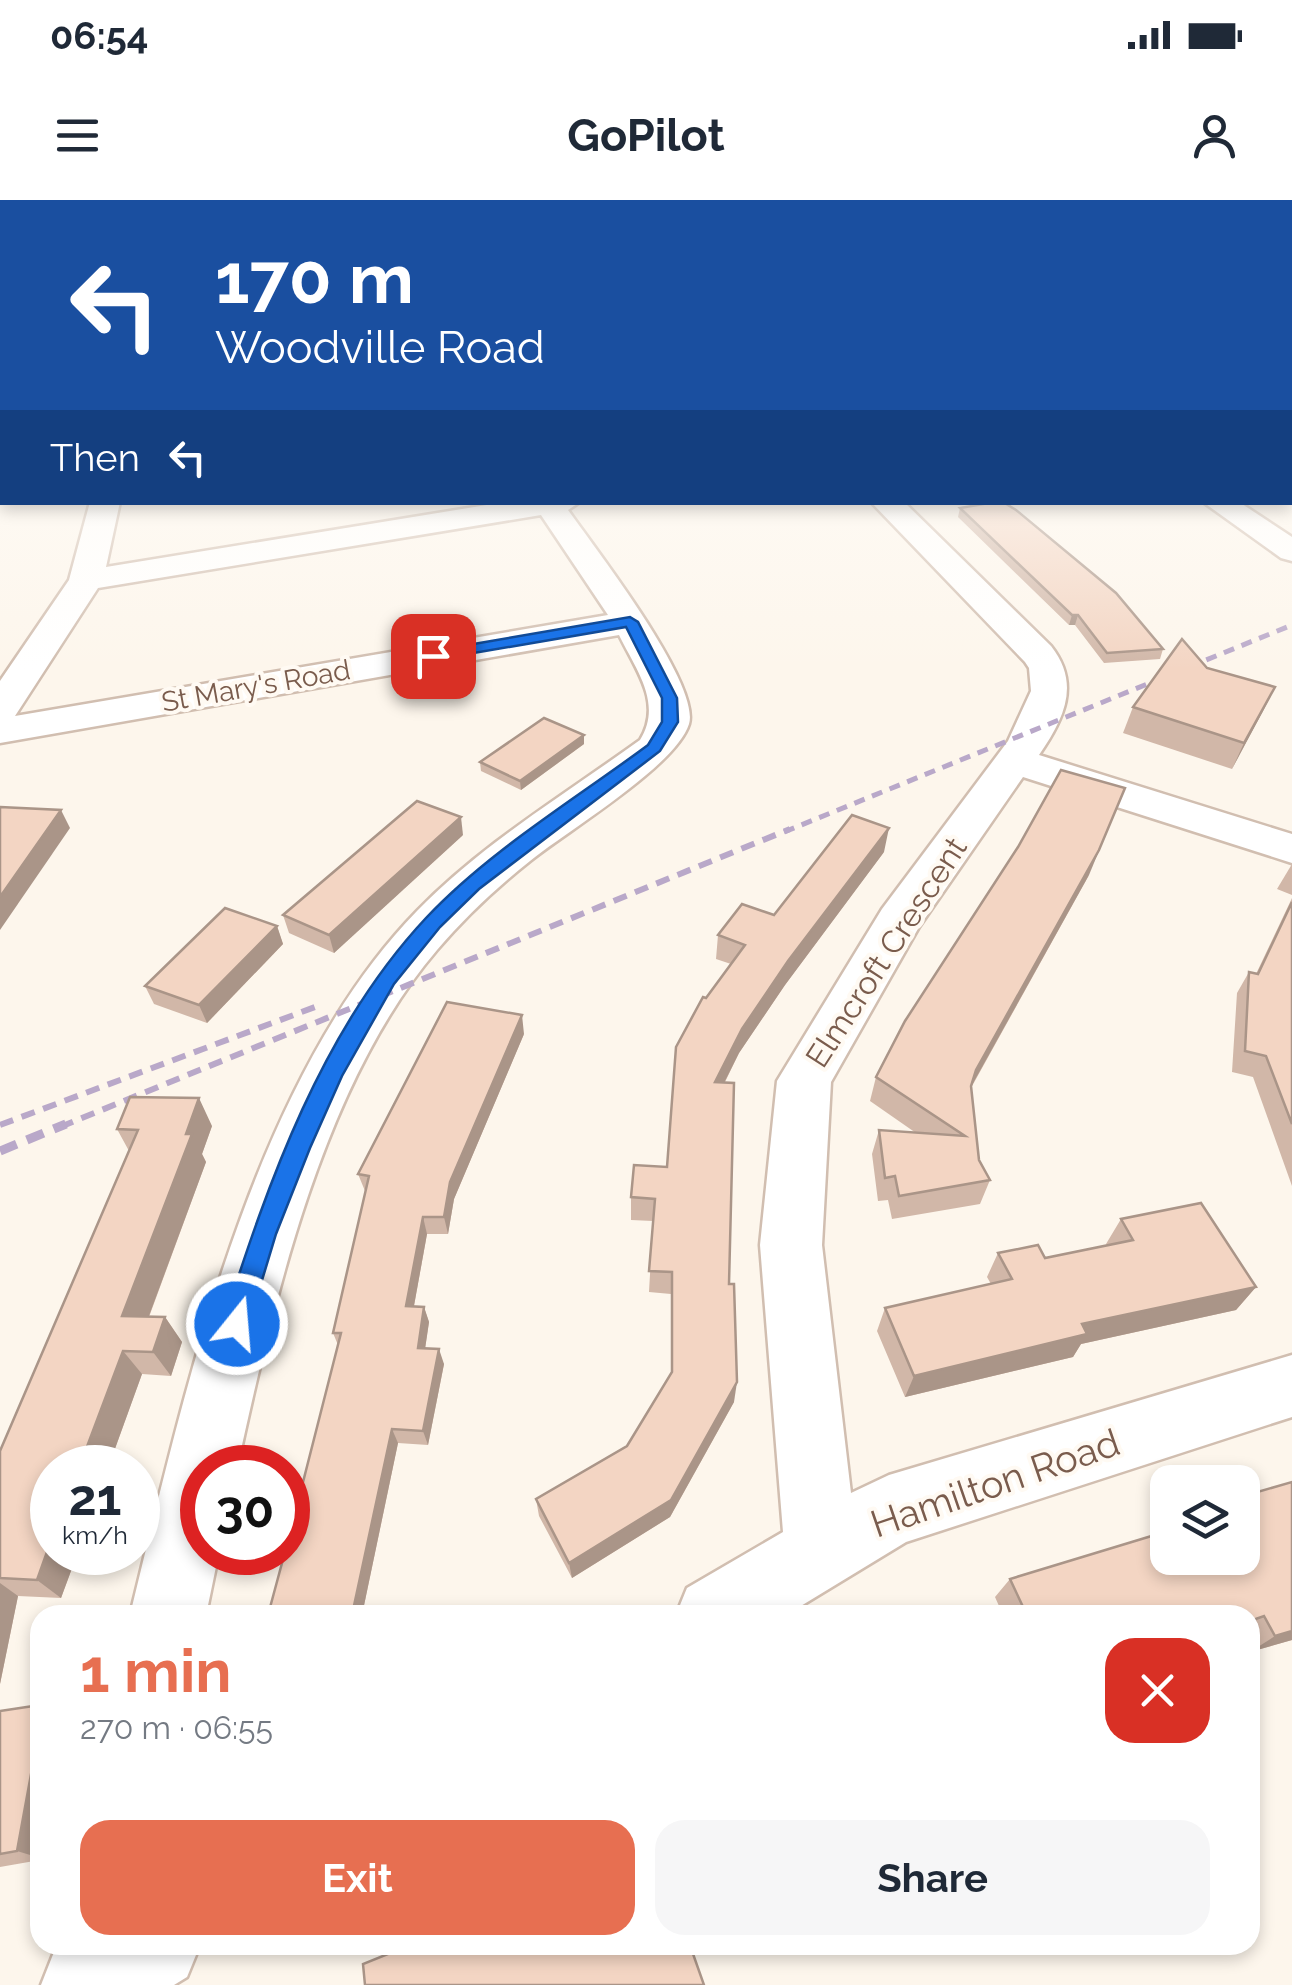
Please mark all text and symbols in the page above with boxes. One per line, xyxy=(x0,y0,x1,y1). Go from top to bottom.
text: 06:54 xyxy=(50,13,149,58)
icon: menu xyxy=(50,108,105,163)
icon: person xyxy=(1187,108,1242,163)
text: GoPilot xyxy=(567,109,725,162)
text: 170 m xyxy=(215,237,414,319)
icon: left xyxy=(50,240,180,370)
text: Woodville Road xyxy=(215,321,545,374)
icon: left xyxy=(160,430,215,485)
text: Then xyxy=(50,435,140,480)
pin xyxy=(391,614,476,699)
icon: arrive xyxy=(406,629,461,684)
street label: St Mary's Road xyxy=(159,653,353,719)
street label: Elmcroft Crescent xyxy=(798,830,974,1074)
position arrow xyxy=(185,1272,289,1376)
street label: Hamilton Road xyxy=(865,1419,1125,1547)
speed limit sign: 30 xyxy=(180,1445,310,1575)
map controls xyxy=(1150,1465,1260,1575)
button: layers xyxy=(1150,1465,1260,1575)
text: 21 xyxy=(69,1468,121,1527)
text: km/h xyxy=(62,1520,128,1550)
text: 1 min xyxy=(80,1636,231,1706)
button: close xyxy=(1105,1638,1210,1743)
text: 270 m · 06:55 xyxy=(80,1709,273,1746)
button: Exit xyxy=(80,1820,635,1935)
button: Share xyxy=(655,1820,1210,1935)

